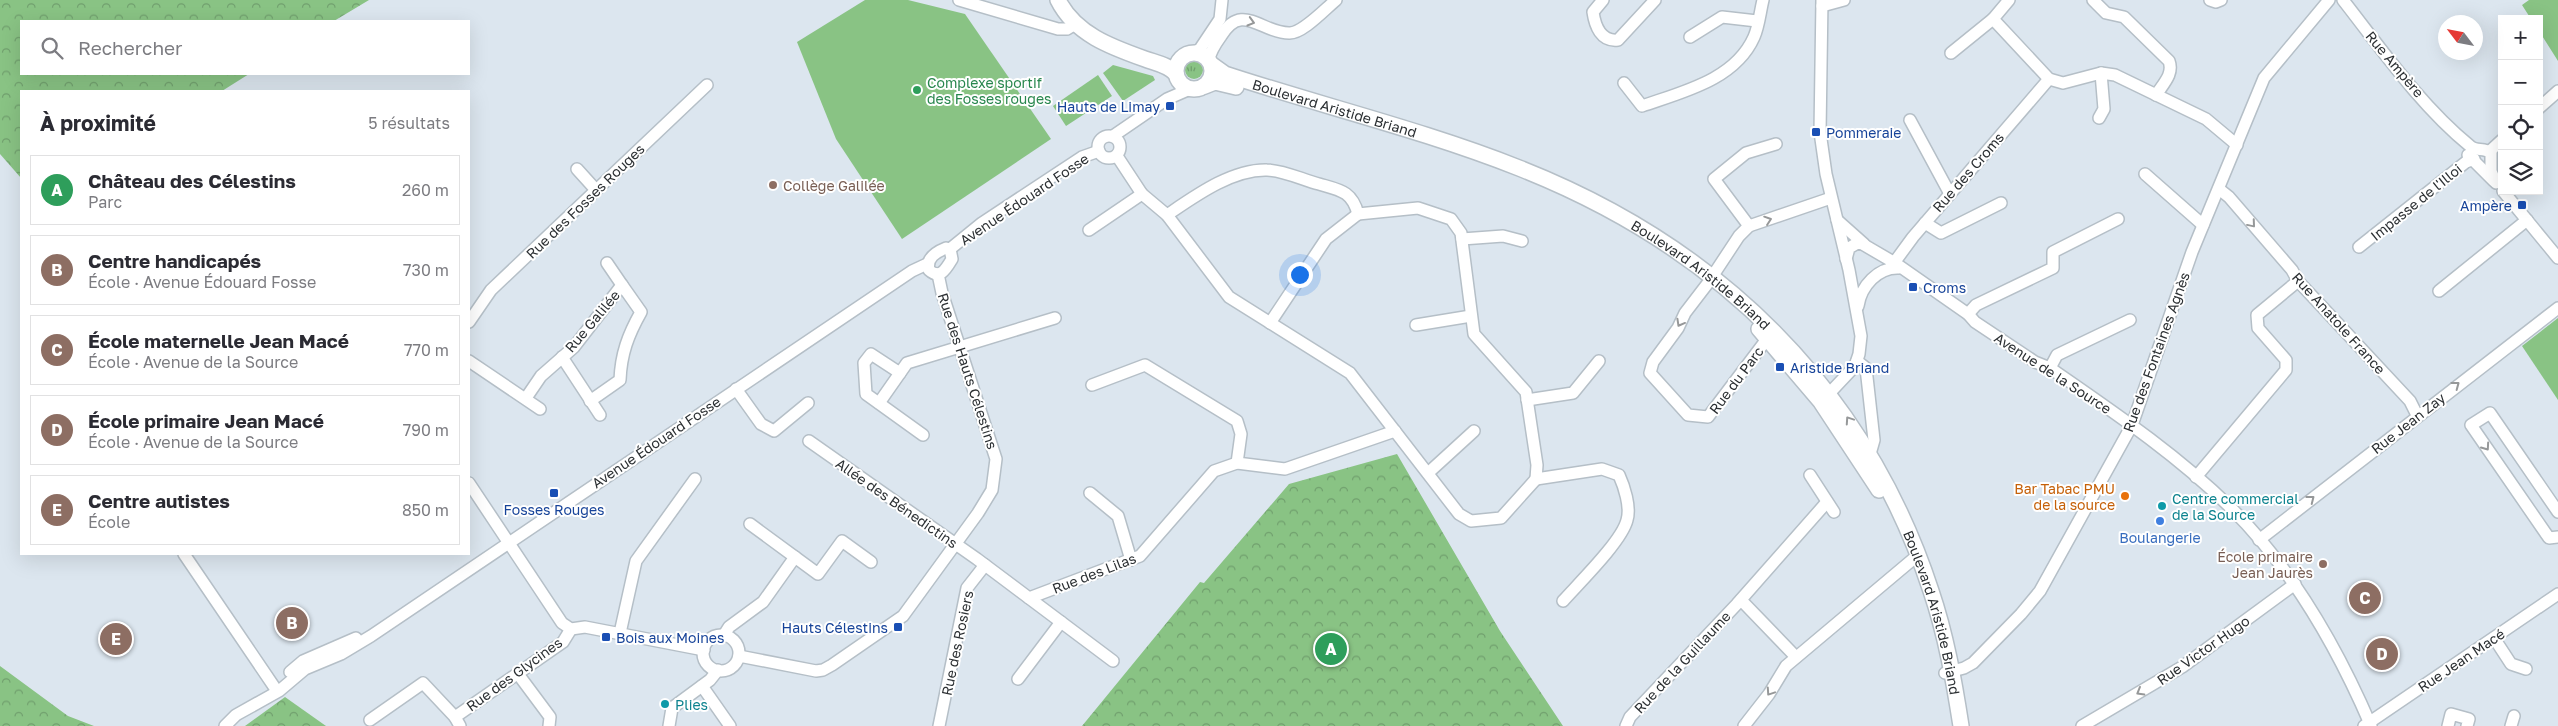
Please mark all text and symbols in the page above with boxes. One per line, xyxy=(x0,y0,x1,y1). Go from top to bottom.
north arrow xyxy=(2438,15,2483,60)
map controls xyxy=(2498,15,2543,195)
button: + xyxy=(2498,15,2543,60)
one-way arrow xyxy=(1246,16,1255,26)
search box xyxy=(20,20,470,75)
street label: Rue Ampère xyxy=(2362,27,2428,101)
icon: search xyxy=(38,34,66,62)
text: Rechercher xyxy=(78,36,183,59)
button: − xyxy=(2498,60,2543,105)
place label: Complexe sportif des Fosses rouges xyxy=(927,74,1051,107)
street label: Boulevard Aristide Briand xyxy=(1250,75,1419,140)
marker: Complexe sportif des Fosses rouges xyxy=(911,84,923,96)
place label: Hauts de Limay xyxy=(1057,98,1160,115)
marker: Hauts de Limay xyxy=(1164,100,1176,112)
button: locate xyxy=(2498,105,2543,150)
text: À proximité xyxy=(40,110,156,136)
text: 5 résultats xyxy=(368,113,450,133)
place label: Pommeraie xyxy=(1826,124,1901,141)
marker: Pommeraie xyxy=(1810,126,1822,138)
street label: Rue des Croms xyxy=(1929,129,2007,215)
street label: Rue des Fosses Rouges xyxy=(522,140,648,262)
street label: Avenue Édouard Fosse xyxy=(956,150,1092,248)
button: layers xyxy=(2498,150,2543,195)
street label: Impasse de l'Illoi xyxy=(2367,160,2465,244)
text: Château des Célestins xyxy=(88,169,296,192)
place label: Collège Galilée xyxy=(783,177,885,194)
marker: Collège Galilée xyxy=(767,179,779,191)
text: A xyxy=(51,180,63,200)
text: 260 m xyxy=(402,180,449,200)
text: Parc xyxy=(88,192,122,212)
place label: Ampère xyxy=(2460,197,2512,214)
marker: Ampère xyxy=(2516,199,2528,211)
one-way arrow xyxy=(1763,215,1771,225)
street label: Boulevard Aristide Briand xyxy=(1629,216,1774,333)
one-way arrow xyxy=(2247,218,2255,227)
text: Centre handicapés xyxy=(88,249,261,272)
text: B xyxy=(51,260,63,280)
text: 730 m xyxy=(403,260,449,280)
your location xyxy=(1287,262,1313,288)
street label: Rue Anatole France xyxy=(2289,269,2389,377)
street label: Rue des Fontaines Agnès xyxy=(2119,270,2193,434)
text: École · Avenue Édouard Fosse xyxy=(88,272,316,292)
place label: Croms xyxy=(1923,279,1966,296)
marker: Croms xyxy=(1907,281,1919,293)
street label: Rue Galilée xyxy=(561,286,623,356)
street label: Rue des Hauts Célestins xyxy=(935,291,1001,451)
one-way arrow xyxy=(1676,317,1686,326)
text: École maternelle Jean Macé xyxy=(88,329,349,352)
street label: Avenue de la Source xyxy=(1991,329,2115,417)
text: C xyxy=(51,340,63,360)
text: 770 m xyxy=(404,340,449,360)
street label: Rue du Parc xyxy=(1705,343,1767,417)
text: École · Avenue de la Source xyxy=(88,352,298,372)
place label: Aristide Briand xyxy=(1790,359,1889,376)
marker: Aristide Briand xyxy=(1774,361,1786,373)
one-way arrow xyxy=(2450,383,2459,391)
street label: Rue Jean Zay xyxy=(2368,389,2448,457)
street label: Avenue Édouard Fosse xyxy=(588,393,724,491)
text: École primaire Jean Macé xyxy=(88,409,324,432)
one-way arrow xyxy=(1846,416,1855,426)
text: D xyxy=(51,420,63,440)
text: 790 m xyxy=(403,420,449,440)
text: École · Avenue de la Source xyxy=(88,432,298,452)
one-way arrow xyxy=(2480,441,2489,451)
street label: Allée des Bénedictins xyxy=(833,454,961,552)
place label: Bar Tabac PMU de la source xyxy=(2014,480,2115,513)
marker: Fosses Rouges xyxy=(548,487,560,499)
text: Centre autistes xyxy=(88,489,230,512)
marker: Bar Tabac PMU de la source xyxy=(2119,490,2131,502)
place label: Centre commercial de la Source xyxy=(2172,490,2299,523)
one-way arrow xyxy=(2305,496,2314,504)
text: E xyxy=(52,500,62,520)
text: 850 m xyxy=(402,500,449,520)
marker: Centre commercial de la Source xyxy=(2156,500,2168,512)
place label: Fosses Rouges xyxy=(504,501,604,518)
text: École xyxy=(88,512,130,532)
marker: Boulangerie xyxy=(2154,515,2166,527)
street label: Boulevard Aristide Briand xyxy=(1900,528,1964,696)
place label: Boulangerie xyxy=(2119,529,2201,546)
place label: École primaire Jean Jaurès xyxy=(2217,548,2313,581)
street label: Rue des Lilas xyxy=(1050,549,1138,597)
marker: École primaire Jean Jaurès xyxy=(2317,558,2329,570)
pin: C xyxy=(2349,579,2381,617)
street label: Rue des Rosiers xyxy=(938,589,976,697)
pin: B xyxy=(276,604,308,642)
street label: Rue de la Guillaume xyxy=(1630,607,1734,717)
street label: Rue Victor Hugo xyxy=(2153,612,2253,688)
place label: Hauts Célestins xyxy=(782,619,888,636)
pin: E xyxy=(100,620,132,658)
marker: Hauts Célestins xyxy=(892,621,904,633)
street label: Rue Jean Macé xyxy=(2414,625,2508,695)
place label: Bois aux Moines xyxy=(616,629,724,646)
pin: A xyxy=(1315,630,1347,668)
marker: Bois aux Moines xyxy=(600,631,612,643)
street label: Rue des Glycines xyxy=(463,634,565,714)
pin: D xyxy=(2366,635,2398,673)
one-way arrow xyxy=(1767,686,1776,695)
one-way arrow xyxy=(2136,686,2145,696)
place label: Plies xyxy=(675,696,708,713)
marker: Plies xyxy=(659,698,671,710)

